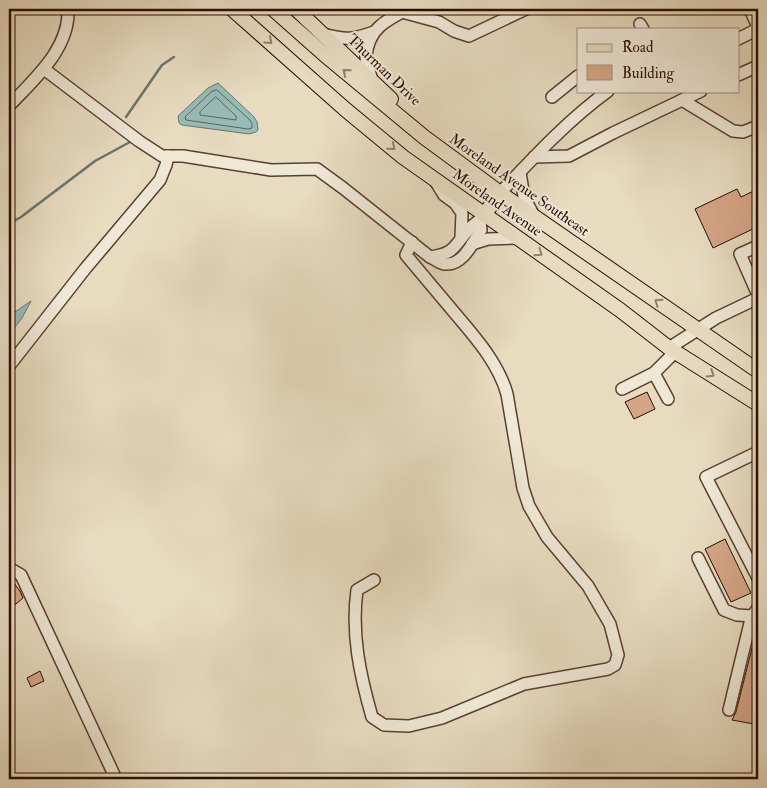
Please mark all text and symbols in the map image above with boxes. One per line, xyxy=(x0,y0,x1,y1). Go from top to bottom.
legend xyxy=(577,28,740,92)
street label: Thurman Drive xyxy=(343,30,425,110)
one-way arrow xyxy=(263,35,272,44)
text: Road xyxy=(622,38,654,57)
text: Building xyxy=(622,64,674,83)
one-way arrow xyxy=(343,70,352,78)
street label: Moreland Avenue Southeast xyxy=(446,130,592,240)
one-way arrow xyxy=(386,142,395,151)
street label: Moreland Avenue xyxy=(449,166,545,240)
one-way arrow xyxy=(533,247,543,256)
one-way arrow xyxy=(655,299,664,308)
one-way arrow xyxy=(705,368,714,378)

